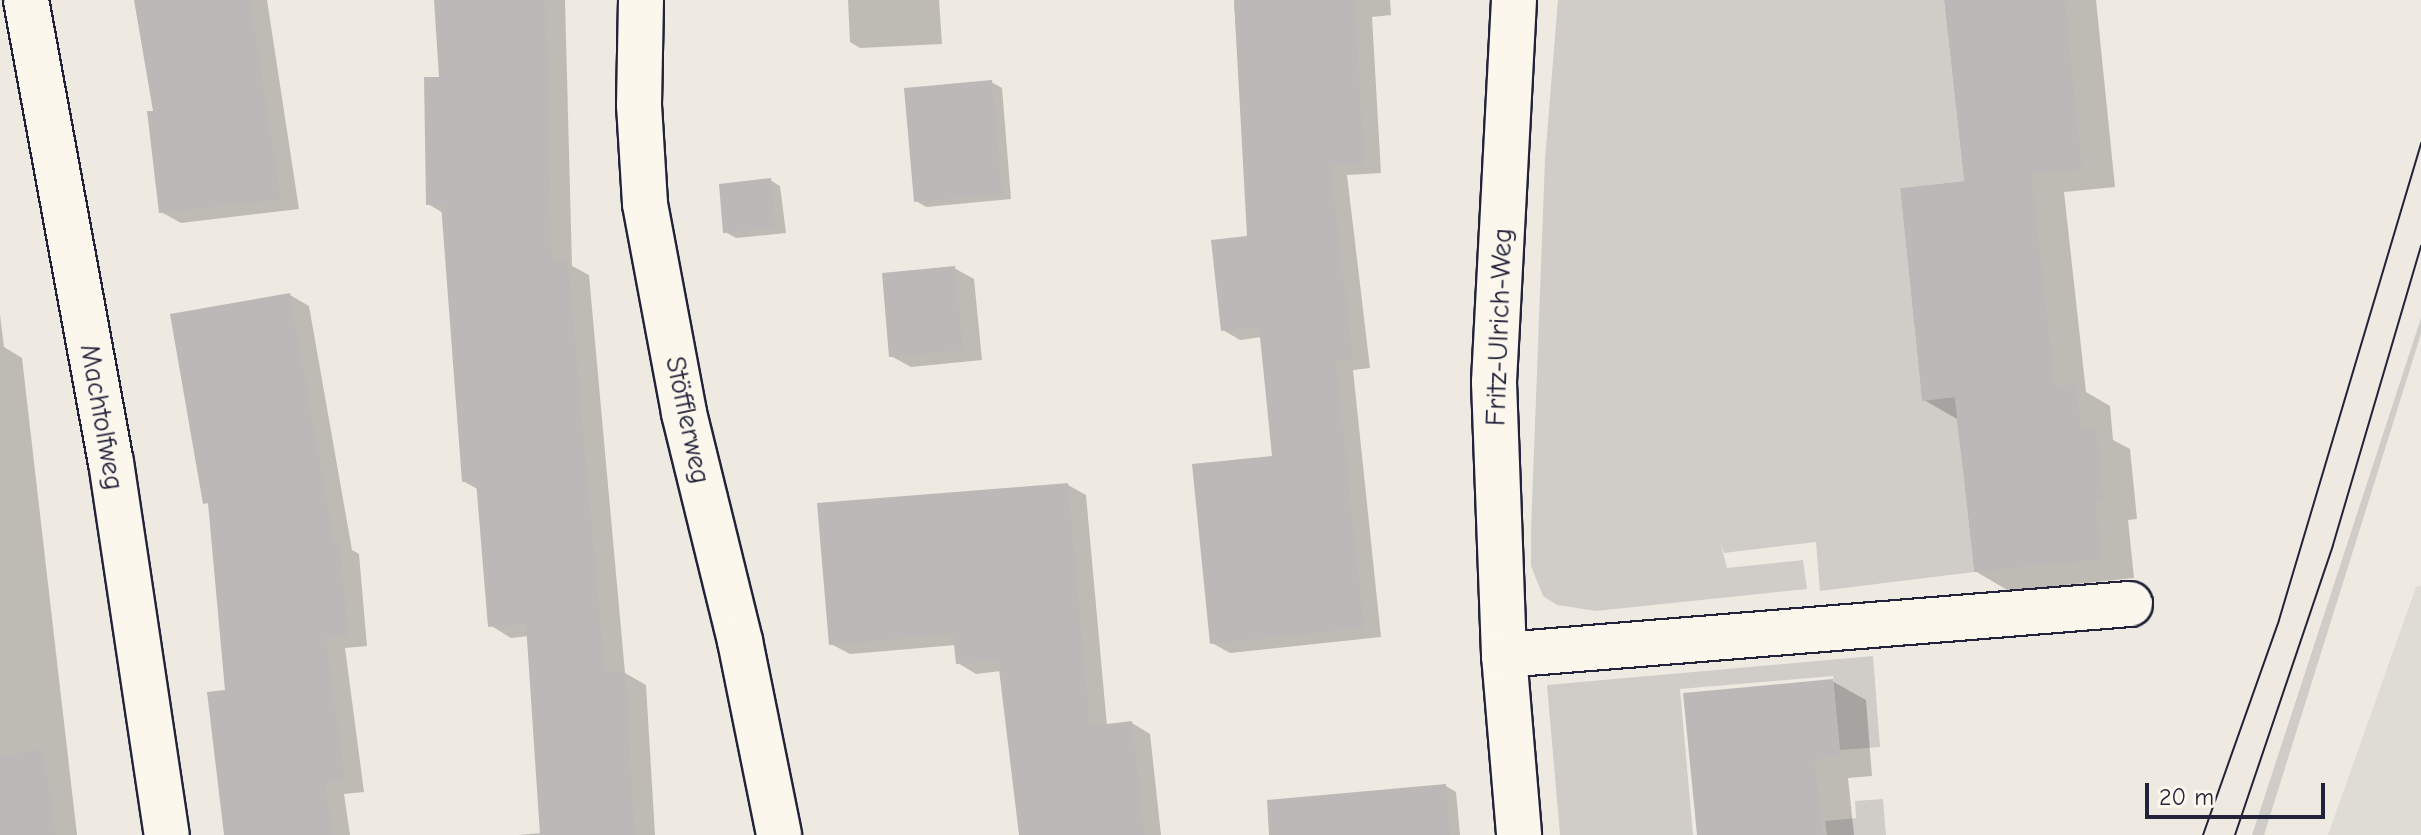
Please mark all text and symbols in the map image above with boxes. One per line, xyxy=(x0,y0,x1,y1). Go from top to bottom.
street label: Fritz-Ulrich-Weg xyxy=(1479,227,1519,427)
street label: Machtolfweg xyxy=(73,341,131,493)
street label: Stöfflerweg xyxy=(658,353,718,487)
scale bar xyxy=(2149,767,2329,817)
text: 20 m xyxy=(2159,783,2214,811)

